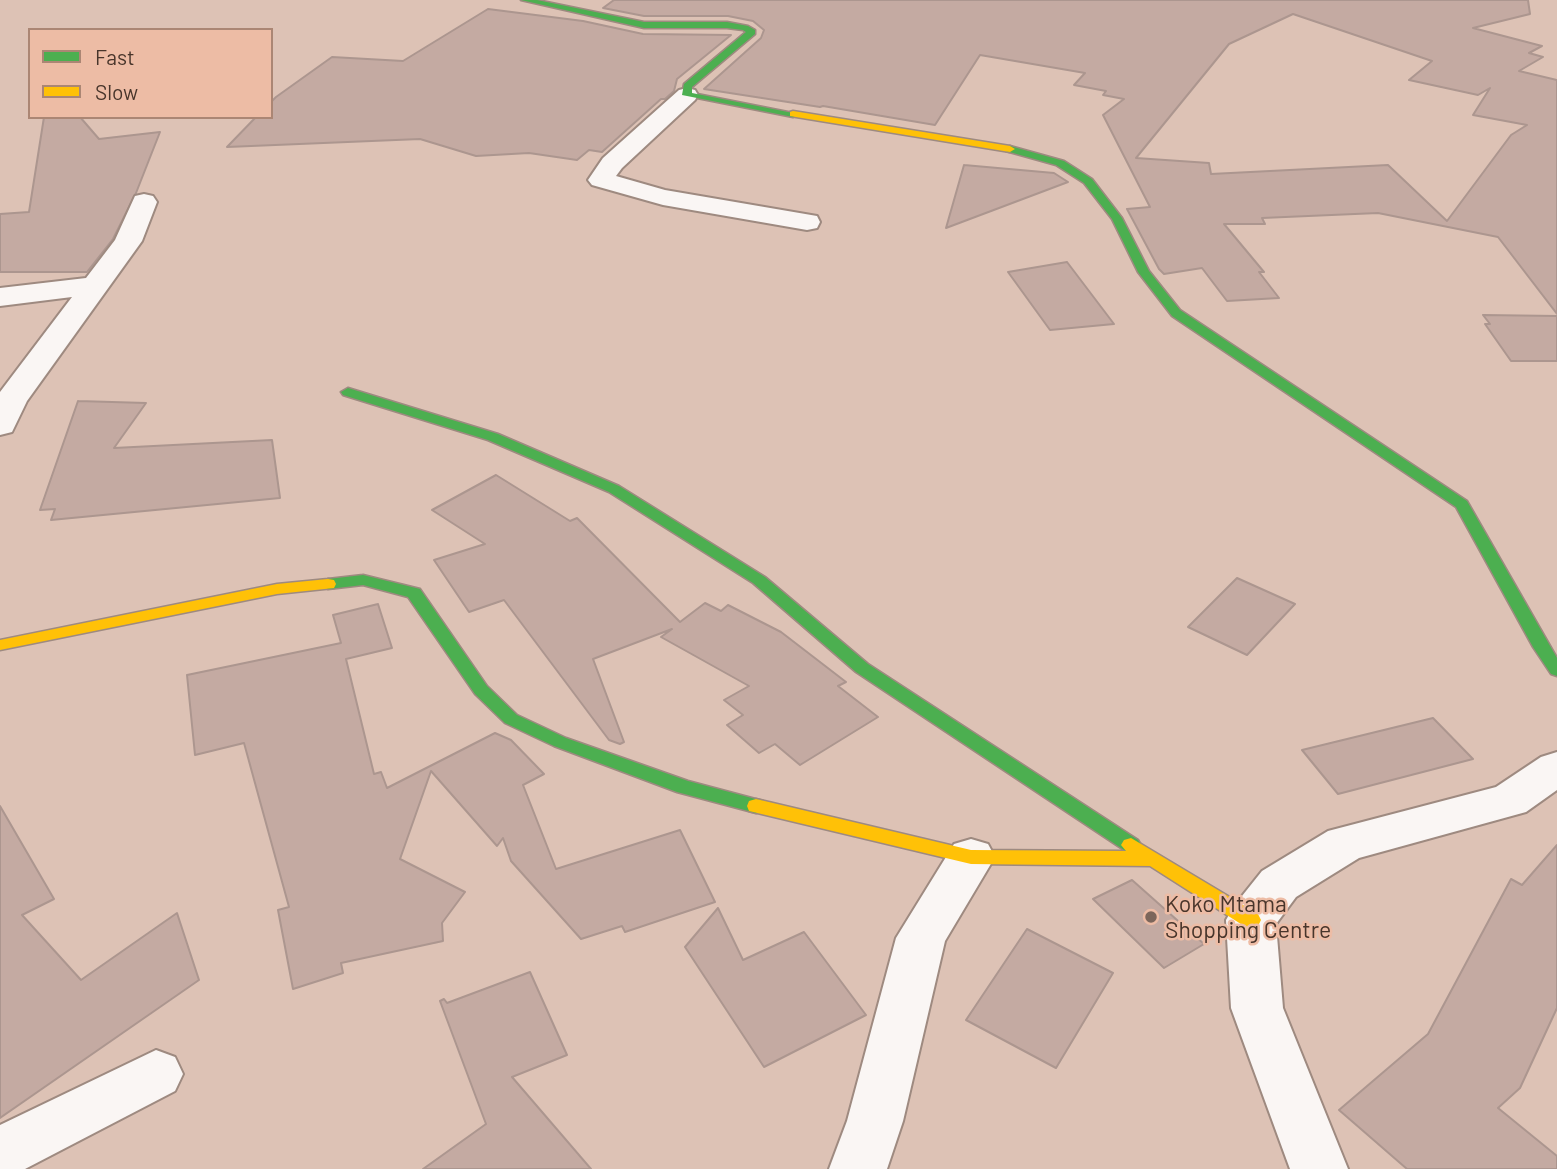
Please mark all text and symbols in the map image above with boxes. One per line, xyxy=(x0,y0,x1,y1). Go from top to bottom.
legend xyxy=(28,28,273,119)
text: Fast xyxy=(95,44,135,69)
text: Slow xyxy=(95,79,138,104)
place label: Koko Mtama Shopping Centre xyxy=(1165,890,1331,944)
marker: Koko Mtama Shopping Centre xyxy=(1143,909,1159,925)

